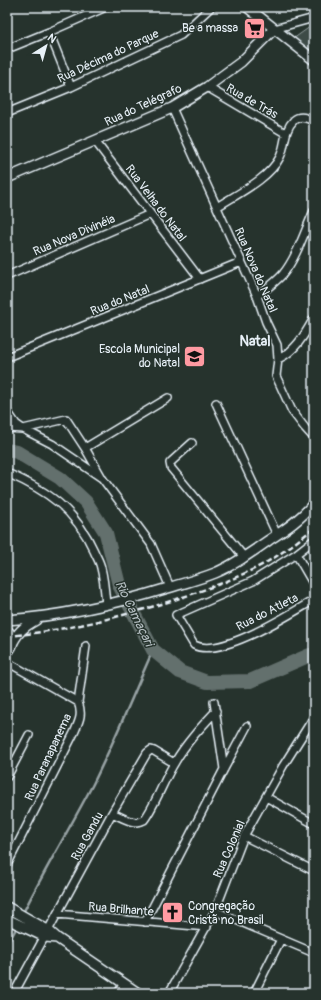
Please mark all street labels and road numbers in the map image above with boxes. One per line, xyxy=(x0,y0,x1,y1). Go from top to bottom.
street label: Rua Décima do Parque xyxy=(55,26,161,87)
street label: Rua do Telégrafo xyxy=(102,81,185,130)
street label: Rua de Trás xyxy=(223,81,281,123)
street label: Rua Velha do Natal xyxy=(122,162,189,245)
street label: Rua Nova Divinéia xyxy=(31,211,118,259)
street label: Rua Nova do Natal xyxy=(231,226,280,315)
street label: Rua do Natal xyxy=(88,282,152,319)
street label: Rua do Atleta xyxy=(234,590,301,634)
street label: Rua Paranapanema xyxy=(22,711,75,803)
street label: Rua Gandu xyxy=(68,809,107,863)
street label: Rua Colonial xyxy=(210,818,249,880)
street label: Rua Brilhante xyxy=(88,899,154,920)

